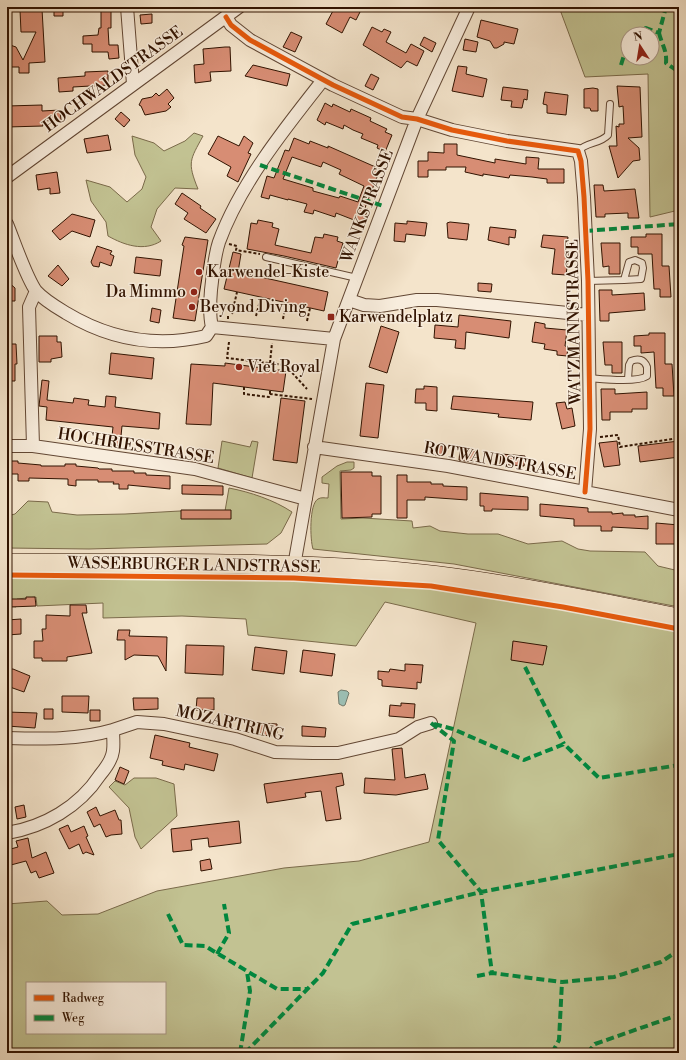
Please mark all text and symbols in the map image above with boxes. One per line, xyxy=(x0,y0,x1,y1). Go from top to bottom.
street label: HOCHWALDSTRASSE xyxy=(39,22,187,136)
north arrow xyxy=(620,26,660,66)
text: N xyxy=(632,29,644,45)
street label: WANKSTRASSE xyxy=(336,146,398,266)
street label: WATZMANNSTRASSE xyxy=(563,239,585,406)
place label: Karwendel-Kiste xyxy=(207,262,329,282)
marker: Karwendel-Kiste xyxy=(194,267,204,277)
place label: Da Mimmo xyxy=(106,282,186,302)
marker: Da Mimmo xyxy=(189,287,199,297)
place label: Beyond Diving xyxy=(199,297,307,317)
marker: Beyond Diving xyxy=(187,302,197,312)
place label: Karwendelplatz xyxy=(339,307,453,327)
marker: Karwendelplatz xyxy=(326,312,336,322)
place label: Viet Royal xyxy=(246,357,320,377)
marker: Viet Royal xyxy=(234,362,244,372)
street label: HOCHRIESSTRASSE xyxy=(56,424,216,468)
street label: ROTWANDSTRASSE xyxy=(422,438,578,484)
street label: WASSERBURGER LANDSTRASSE xyxy=(66,553,321,577)
street label: MOZARTRING xyxy=(174,701,286,745)
legend xyxy=(26,982,166,1034)
text: Radweg xyxy=(62,991,105,1006)
text: Weg xyxy=(61,1011,85,1026)

